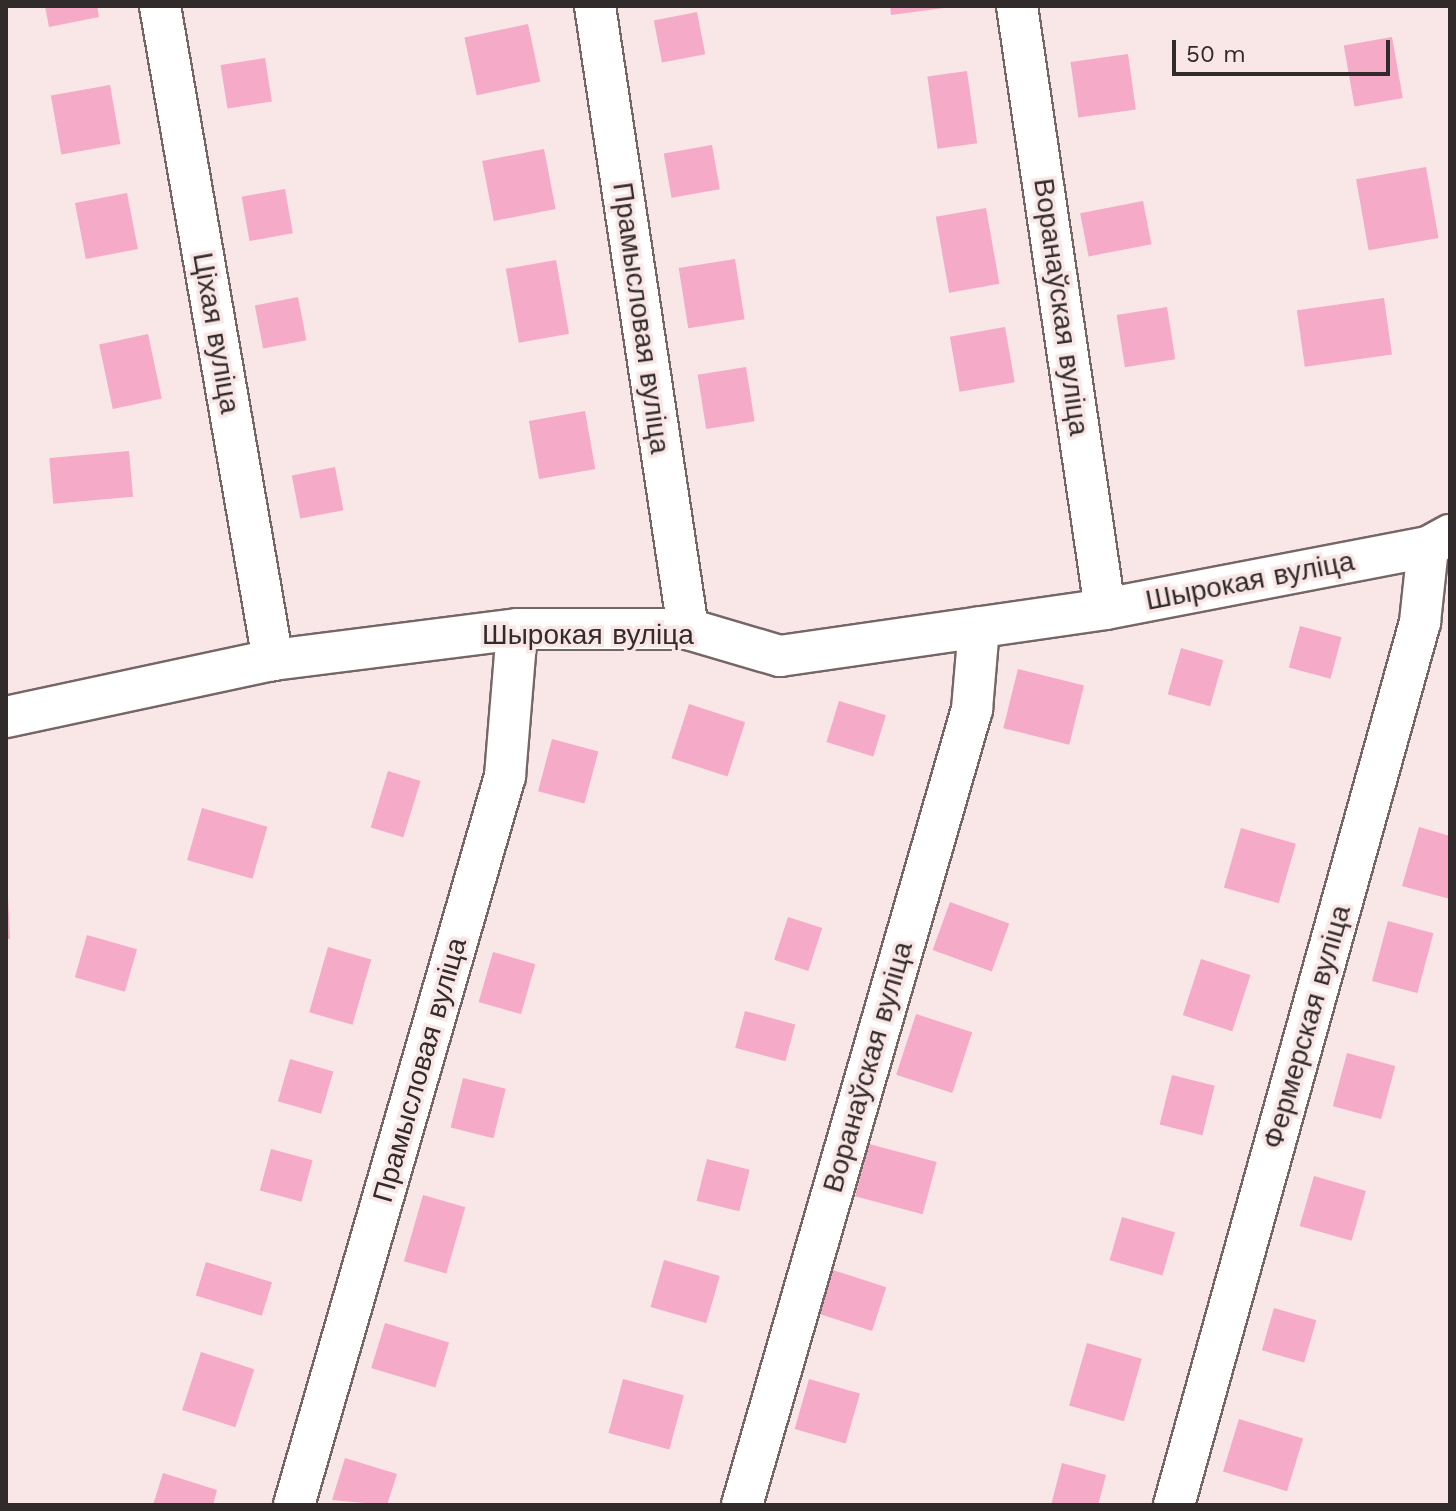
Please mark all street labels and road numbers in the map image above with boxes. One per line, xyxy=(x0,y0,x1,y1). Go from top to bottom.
street label: Воранаўская вуліца xyxy=(1026,176,1096,438)
street label: Прамысловая вуліца xyxy=(605,180,677,456)
street label: Ціхая вуліца xyxy=(185,250,247,416)
street label: Шырокая вуліца xyxy=(1143,544,1357,618)
street label: Шырокая вуліца xyxy=(482,618,694,652)
street label: Фермерская вуліца xyxy=(1256,901,1358,1153)
street label: Прамысловая вуліца xyxy=(366,934,474,1206)
street label: Воранаўская вуліца xyxy=(816,938,920,1196)

